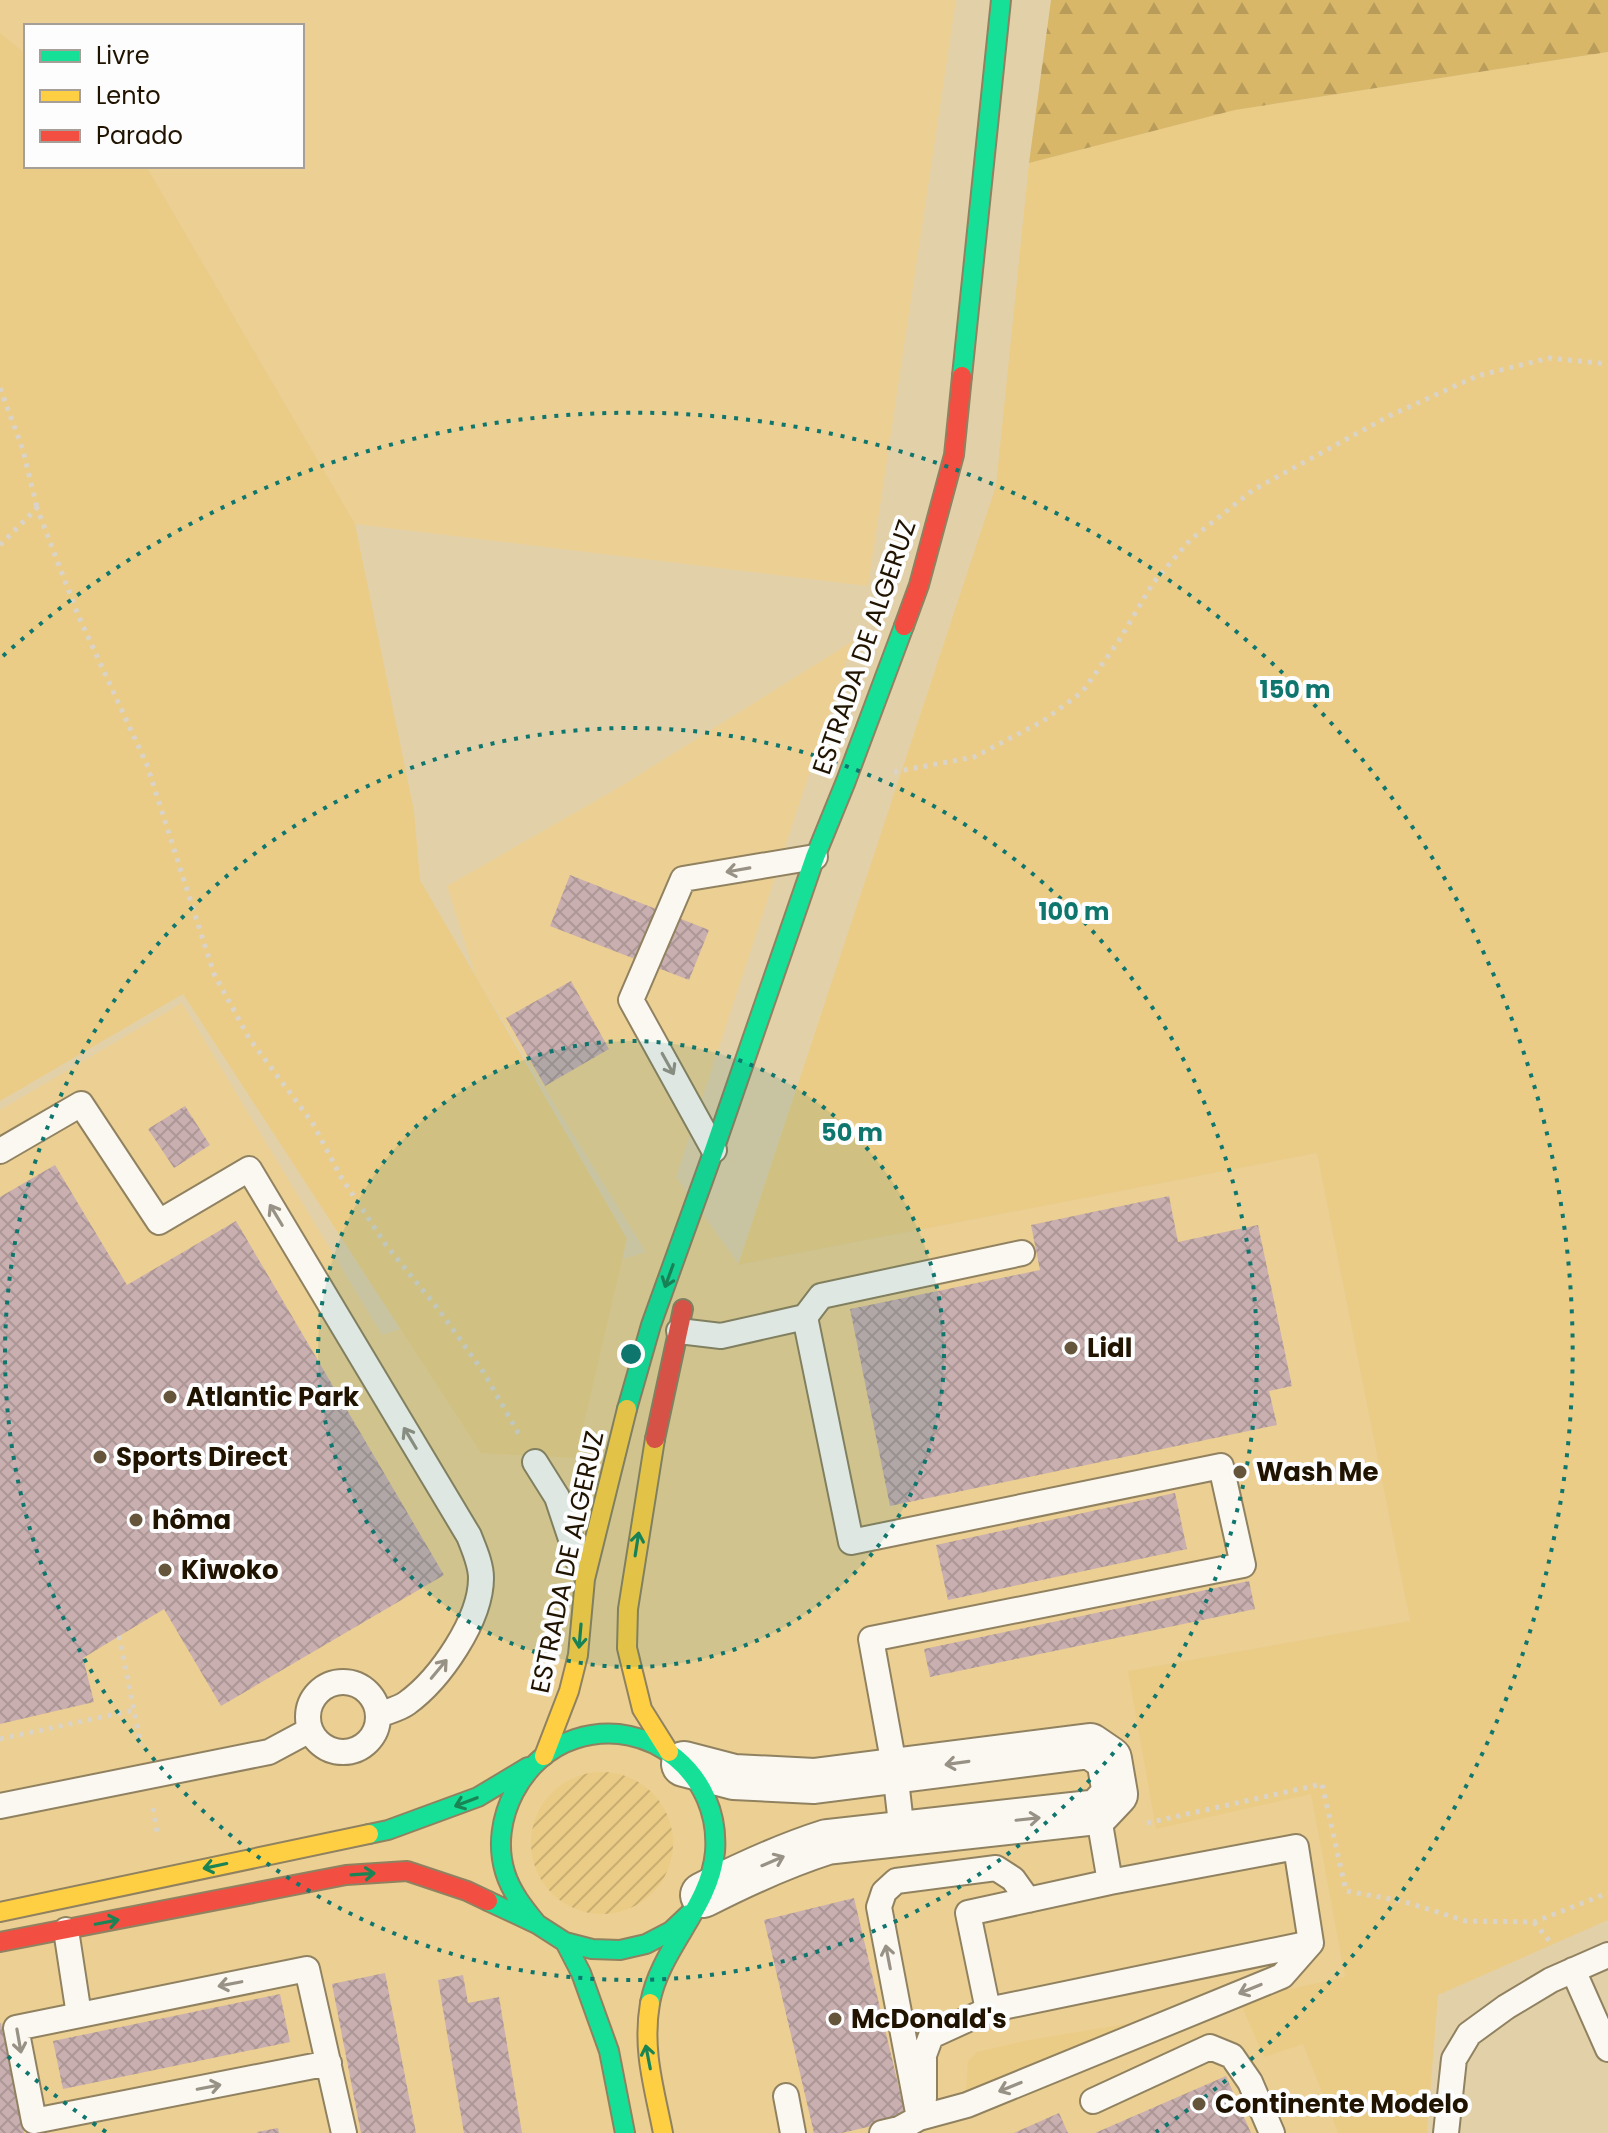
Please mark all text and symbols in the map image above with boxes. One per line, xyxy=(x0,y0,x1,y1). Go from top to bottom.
legend xyxy=(24,24,304,168)
text: Livre xyxy=(96,39,150,72)
text: Lento xyxy=(96,79,161,112)
text: Parado xyxy=(96,119,183,152)
street label: ESTRADA DE ALGERUZ xyxy=(803,515,925,779)
text: 150 m xyxy=(1260,673,1330,706)
one-way arrow xyxy=(725,863,751,878)
text: 100 m xyxy=(1039,895,1109,928)
one-way arrow xyxy=(660,1052,676,1075)
text: 50 m xyxy=(821,1116,883,1149)
one-way arrow xyxy=(268,1204,284,1227)
one-way arrow xyxy=(660,1263,675,1288)
place label: Lidl xyxy=(1087,1330,1132,1366)
marker: Lidl xyxy=(1062,1339,1080,1357)
centre of rings xyxy=(617,1340,645,1368)
place label: Atlantic Park xyxy=(186,1379,359,1415)
marker: Atlantic Park xyxy=(161,1388,179,1406)
one-way arrow xyxy=(402,1427,418,1450)
street label: ESTRADA DE ALGERUZ xyxy=(522,1428,612,1696)
place label: Sports Direct xyxy=(116,1439,288,1475)
marker: Sports Direct xyxy=(91,1448,109,1466)
place label: Wash Me xyxy=(1256,1454,1378,1490)
marker: Wash Me xyxy=(1231,1463,1249,1481)
place label: hôma xyxy=(152,1502,231,1538)
marker: hôma xyxy=(127,1511,145,1529)
one-way arrow xyxy=(630,1532,645,1557)
place label: Kiwoko xyxy=(181,1552,279,1588)
marker: Kiwoko xyxy=(156,1561,174,1579)
one-way arrow xyxy=(572,1622,587,1649)
one-way arrow xyxy=(430,1659,448,1680)
one-way arrow xyxy=(945,1756,970,1771)
one-way arrow xyxy=(454,1795,479,1810)
one-way arrow xyxy=(1014,1812,1041,1827)
one-way arrow xyxy=(760,1852,785,1867)
one-way arrow xyxy=(203,1860,228,1875)
one-way arrow xyxy=(349,1866,376,1881)
one-way arrow xyxy=(94,1913,120,1928)
one-way arrow xyxy=(880,1945,895,1970)
one-way arrow xyxy=(218,1978,243,1993)
one-way arrow xyxy=(1238,1982,1263,1997)
place label: McDonald's xyxy=(851,2001,1007,2037)
marker: McDonald's xyxy=(826,2010,844,2028)
one-way arrow xyxy=(12,2028,27,2053)
one-way arrow xyxy=(639,2044,654,2070)
one-way arrow xyxy=(196,2078,221,2093)
one-way arrow xyxy=(998,2081,1023,2096)
place label: Continente Modelo xyxy=(1215,2086,1469,2122)
marker: Continente Modelo xyxy=(1190,2095,1208,2113)

